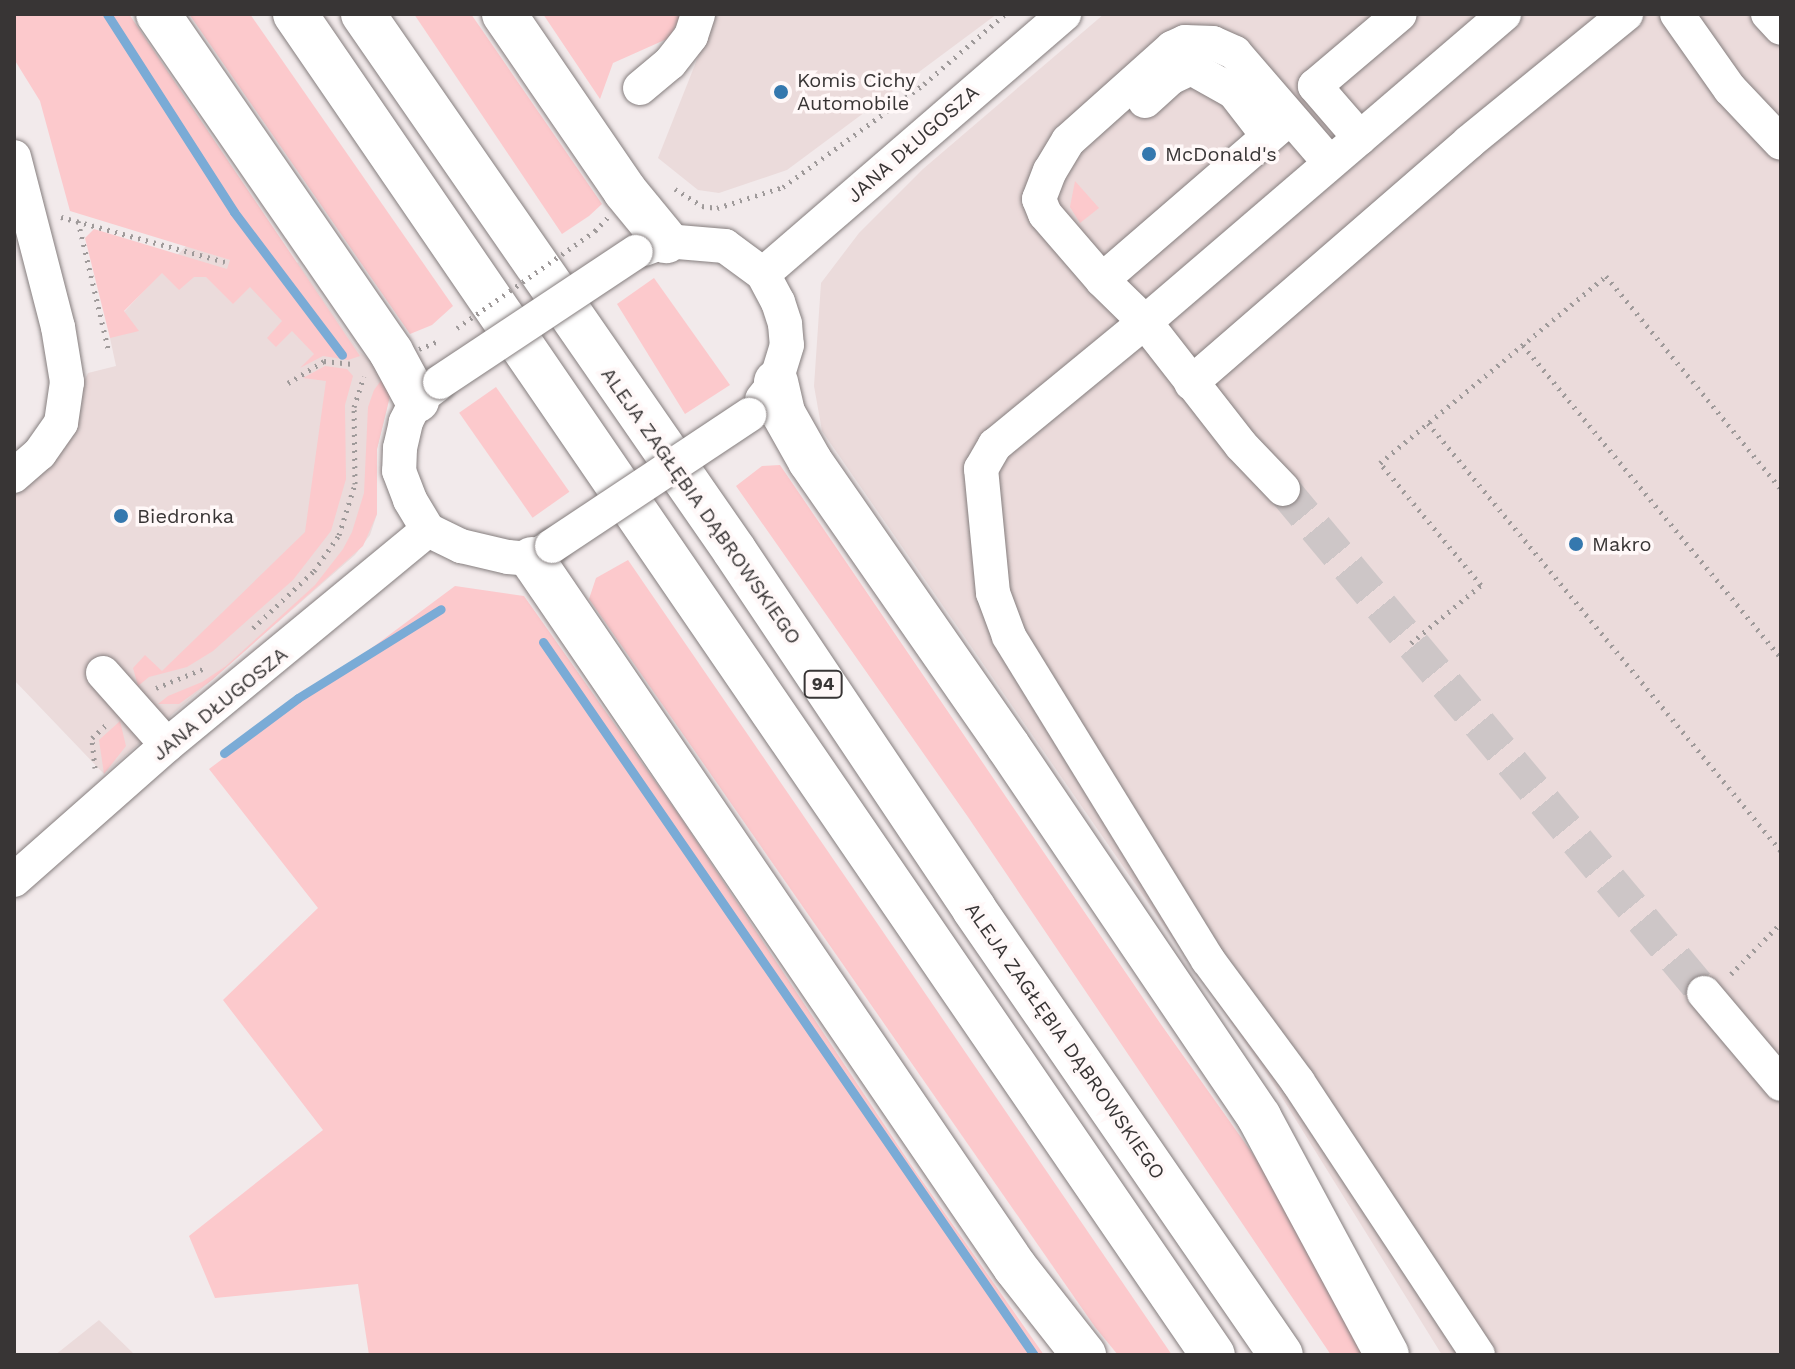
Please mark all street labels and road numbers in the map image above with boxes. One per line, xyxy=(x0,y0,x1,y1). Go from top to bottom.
street label: JANA DŁUGOSZA xyxy=(842,80,984,208)
street label: ALEJA ZAGŁĘBIA DĄBROWSKIEGO xyxy=(595,362,807,650)
street label: JANA DŁUGOSZA xyxy=(147,642,293,766)
road number: 94 xyxy=(803,670,843,698)
street label: ALEJA ZAGŁĘBIA DĄBROWSKIEGO xyxy=(959,897,1171,1185)

